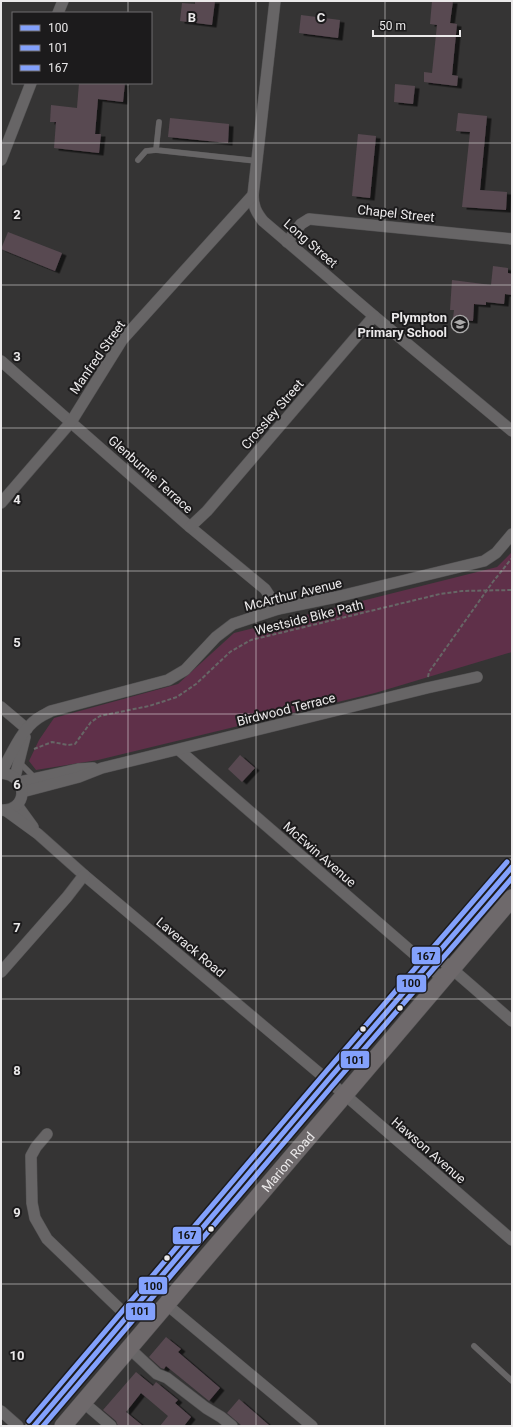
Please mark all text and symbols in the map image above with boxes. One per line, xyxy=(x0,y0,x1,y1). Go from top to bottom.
text: B xyxy=(188,10,196,25)
text: C xyxy=(317,10,326,25)
legend xyxy=(12,12,152,84)
scale bar xyxy=(373,12,460,38)
text: 50 m xyxy=(379,19,406,33)
text: 100 xyxy=(48,21,68,35)
text: 101 xyxy=(48,41,68,55)
text: 167 xyxy=(48,61,68,75)
street label: Chapel Street xyxy=(357,202,435,225)
text: 2 xyxy=(13,207,21,222)
street label: Long Street xyxy=(281,216,341,271)
place label: Plympton Primary School xyxy=(357,310,447,340)
school or university icon: Plympton Primary School xyxy=(450,314,470,334)
street label: Manfred Street xyxy=(67,318,128,397)
text: 3 xyxy=(13,349,21,364)
street label: Crossley Street xyxy=(238,376,307,452)
street label: Glenburnie Terrace xyxy=(105,432,196,516)
text: 4 xyxy=(13,492,21,507)
street label: McArthur Avenue xyxy=(243,575,344,614)
street label: Westside Bike Path xyxy=(253,597,365,638)
text: 5 xyxy=(13,635,21,650)
street label: Birdwood Terrace xyxy=(235,690,337,729)
text: 6 xyxy=(13,777,21,792)
street label: McEwin Avenue xyxy=(280,819,359,890)
street label: Laverack Road xyxy=(153,914,228,980)
text: 7 xyxy=(13,920,21,935)
line badge: 167 xyxy=(411,946,441,965)
text: 167 xyxy=(417,950,435,963)
line badge: 100 xyxy=(396,974,427,993)
text: 100 xyxy=(402,977,420,990)
unlabelled marker xyxy=(395,1003,405,1013)
unlabelled marker xyxy=(358,1024,368,1034)
line badge: 101 xyxy=(340,1050,370,1069)
text: 101 xyxy=(346,1054,364,1067)
text: 8 xyxy=(13,1063,21,1078)
street label: Hawson Avenue xyxy=(389,1114,469,1187)
street label: Marion Road xyxy=(259,1129,318,1195)
text: 9 xyxy=(13,1205,21,1220)
unlabelled marker xyxy=(206,1224,216,1234)
line badge: 167 xyxy=(172,1226,202,1245)
text: 167 xyxy=(178,1229,196,1242)
unlabelled marker xyxy=(162,1253,172,1263)
line badge: 100 xyxy=(138,1276,168,1295)
text: 100 xyxy=(144,1280,162,1293)
line badge: 101 xyxy=(125,1302,156,1321)
text: 101 xyxy=(131,1305,149,1318)
text: 10 xyxy=(10,1348,24,1363)

